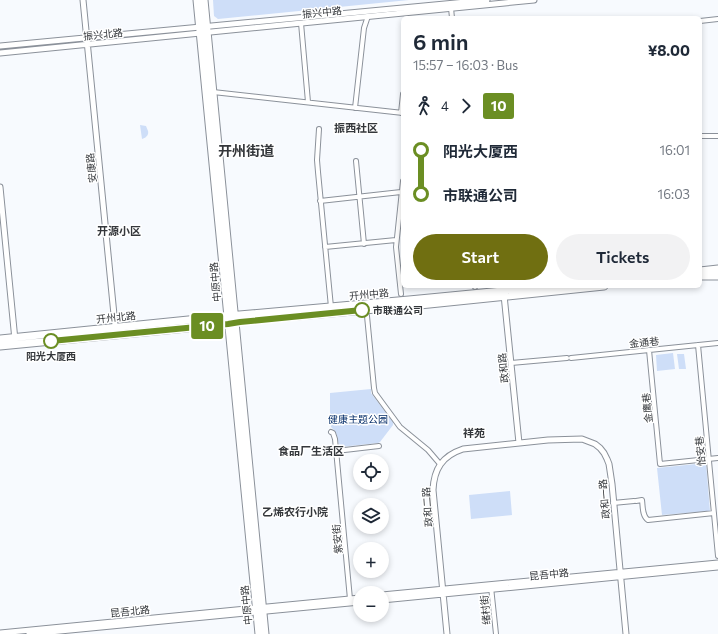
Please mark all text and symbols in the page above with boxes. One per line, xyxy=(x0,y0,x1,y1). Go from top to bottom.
street label: 振兴中路 xyxy=(301,4,343,20)
street label: 振兴北路 xyxy=(82,26,124,42)
text: 6 min xyxy=(413,28,469,55)
text: ¥8.00 xyxy=(648,41,690,59)
text: 15:57 – 16:03 · Bus xyxy=(413,57,518,73)
icon: walk xyxy=(413,95,435,117)
icon: forward xyxy=(455,95,477,117)
text: 10 xyxy=(491,97,506,114)
text: 4 xyxy=(441,98,449,114)
district label: 振西社区 xyxy=(334,121,378,134)
district label: 开州街道 xyxy=(218,142,274,159)
text: 阳光大厦西 xyxy=(443,142,518,160)
text: 16:01 xyxy=(659,142,690,158)
street label: 安康路 xyxy=(83,152,99,184)
text: 市联通公司 xyxy=(443,186,518,204)
text: 16:03 xyxy=(658,186,690,202)
district label: 开源小区 xyxy=(97,224,141,237)
button: Start xyxy=(413,234,548,280)
button: Tickets xyxy=(556,234,690,280)
street label: 中原中路 xyxy=(207,262,223,302)
street label: 开州中路 xyxy=(349,286,389,302)
marker: 市联通公司 xyxy=(354,302,370,318)
place label: 市联通公司 xyxy=(373,304,423,316)
street label: 开州北路 xyxy=(95,309,137,325)
line badge: 10 xyxy=(189,313,225,339)
text: 10 xyxy=(199,317,215,334)
marker: 阳光大厦西 xyxy=(43,333,59,349)
street label: 金通巷 xyxy=(628,334,660,350)
place label: 阳光大厦西 xyxy=(26,350,76,362)
street label: 政和路 xyxy=(495,352,511,384)
street label: 金鹰巷 xyxy=(639,392,655,424)
park label: 健康主题公园 xyxy=(328,413,388,425)
district label: 祥苑 xyxy=(463,426,485,439)
street label: 怡安巷 xyxy=(693,436,707,466)
district label: 食品厂生活区 xyxy=(278,444,344,457)
map controls xyxy=(353,454,389,622)
button: locate xyxy=(353,454,389,490)
street label: 政和一路 xyxy=(596,479,612,519)
street label: 政和二路 xyxy=(420,487,434,527)
button: layers xyxy=(353,498,389,534)
district label: 乙烯农行小院 xyxy=(262,505,328,518)
street label: 紫安街 xyxy=(330,524,344,554)
button: + xyxy=(353,542,389,578)
street label: 昆吾中路 xyxy=(528,566,570,582)
street label: 中原中路 xyxy=(238,584,254,626)
button: − xyxy=(353,586,389,622)
street label: 绪村街 xyxy=(478,595,492,625)
street label: 昆吾北路 xyxy=(109,603,151,619)

